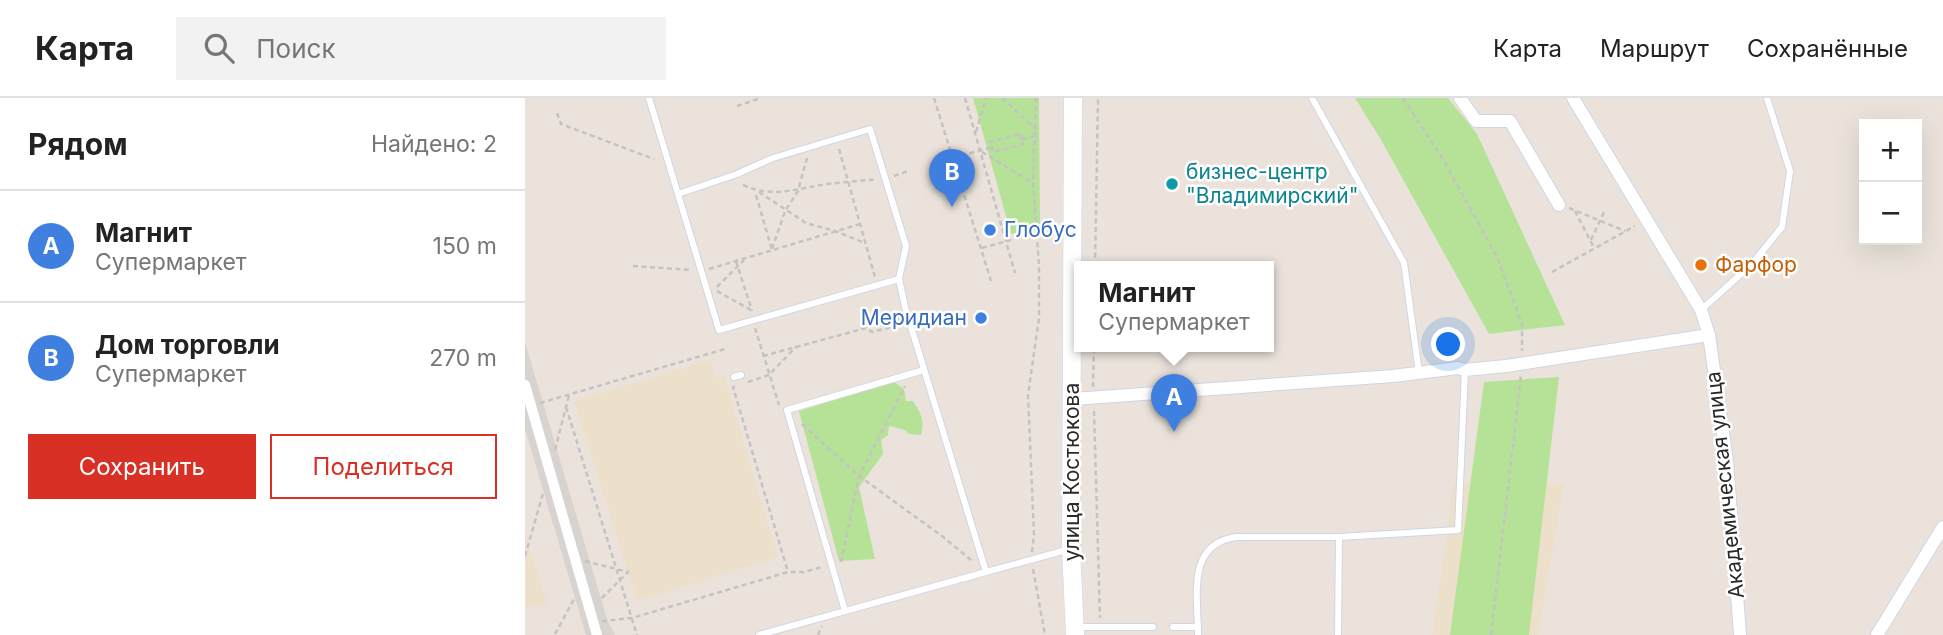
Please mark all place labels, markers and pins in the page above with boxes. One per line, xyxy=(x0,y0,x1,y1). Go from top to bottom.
pin: B xyxy=(929,149,975,207)
place label: бизнес-центр "Владимирский" xyxy=(1186,159,1358,208)
marker: бизнес-центр "Владимирский" xyxy=(1164,176,1180,192)
place label: Глобус xyxy=(1004,217,1077,242)
marker: Глобус xyxy=(982,222,998,238)
place label: Фарфор xyxy=(1715,252,1797,277)
marker: Фарфор xyxy=(1693,257,1709,273)
place label: Меридиан xyxy=(861,305,967,330)
marker: Меридиан xyxy=(973,310,989,326)
pin: A xyxy=(1151,374,1197,432)

